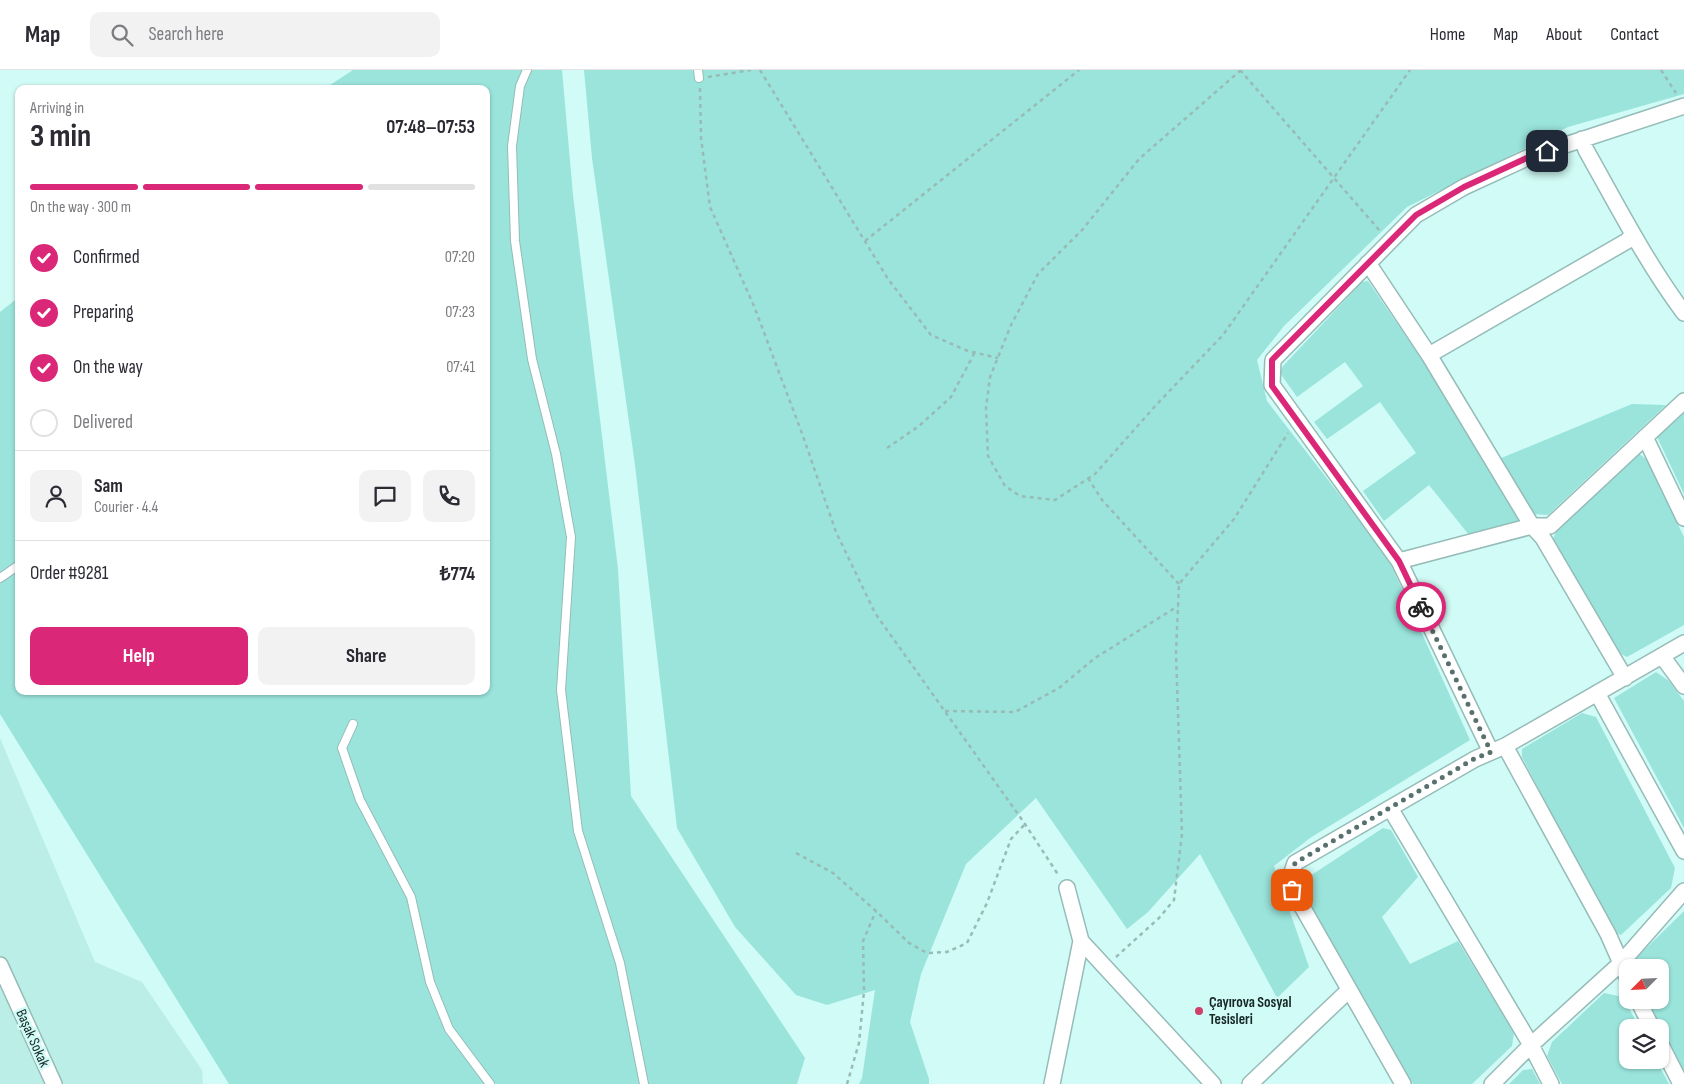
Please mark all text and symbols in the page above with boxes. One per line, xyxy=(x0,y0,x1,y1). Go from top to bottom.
search box xyxy=(90,12,440,57)
text: Map xyxy=(25,20,60,49)
icon: search xyxy=(108,21,136,49)
text: Search here xyxy=(148,23,224,46)
text: Home xyxy=(1430,24,1465,45)
text: Map xyxy=(1493,24,1518,45)
text: About xyxy=(1546,24,1582,45)
text: Contact xyxy=(1610,24,1659,45)
text: Arriving in xyxy=(30,99,84,118)
text: 07:48–07:53 xyxy=(386,116,475,139)
text: 3 min xyxy=(30,117,91,156)
pin xyxy=(1526,130,1568,172)
icon: home xyxy=(1533,137,1561,165)
text: On the way · 300 m xyxy=(30,198,131,217)
icon: check xyxy=(30,244,58,272)
text: Confirmed xyxy=(73,246,140,269)
text: 07:20 xyxy=(445,248,475,267)
icon: check xyxy=(30,299,58,327)
text: Preparing xyxy=(73,301,134,324)
text: 07:23 xyxy=(445,303,475,322)
icon: check xyxy=(30,354,58,382)
text: On the way xyxy=(73,356,143,379)
text: 07:41 xyxy=(446,358,475,377)
text: Delivered xyxy=(73,411,133,434)
button: person xyxy=(30,470,82,522)
button: chat xyxy=(359,470,411,522)
button: phone xyxy=(423,470,475,522)
text: Sam xyxy=(94,475,123,498)
text: Courier · 4.4 xyxy=(94,498,158,517)
text: Order #9281 xyxy=(30,562,108,585)
text: ₺774 xyxy=(440,563,475,586)
courier xyxy=(1396,582,1446,632)
icon: bike xyxy=(1407,593,1435,621)
button: Help xyxy=(30,627,248,685)
button: Share xyxy=(258,627,475,685)
pin xyxy=(1271,869,1313,911)
icon: bag xyxy=(1278,876,1306,904)
north arrow xyxy=(1619,959,1669,1009)
map controls xyxy=(1619,959,1669,1069)
place label: Çayırova Sosyal Tesisleri xyxy=(1209,993,1292,1029)
marker: Çayırova Sosyal Tesisleri xyxy=(1193,1005,1205,1017)
street label: Başak Sokak xyxy=(11,1006,54,1070)
button: layers xyxy=(1619,1019,1669,1069)

